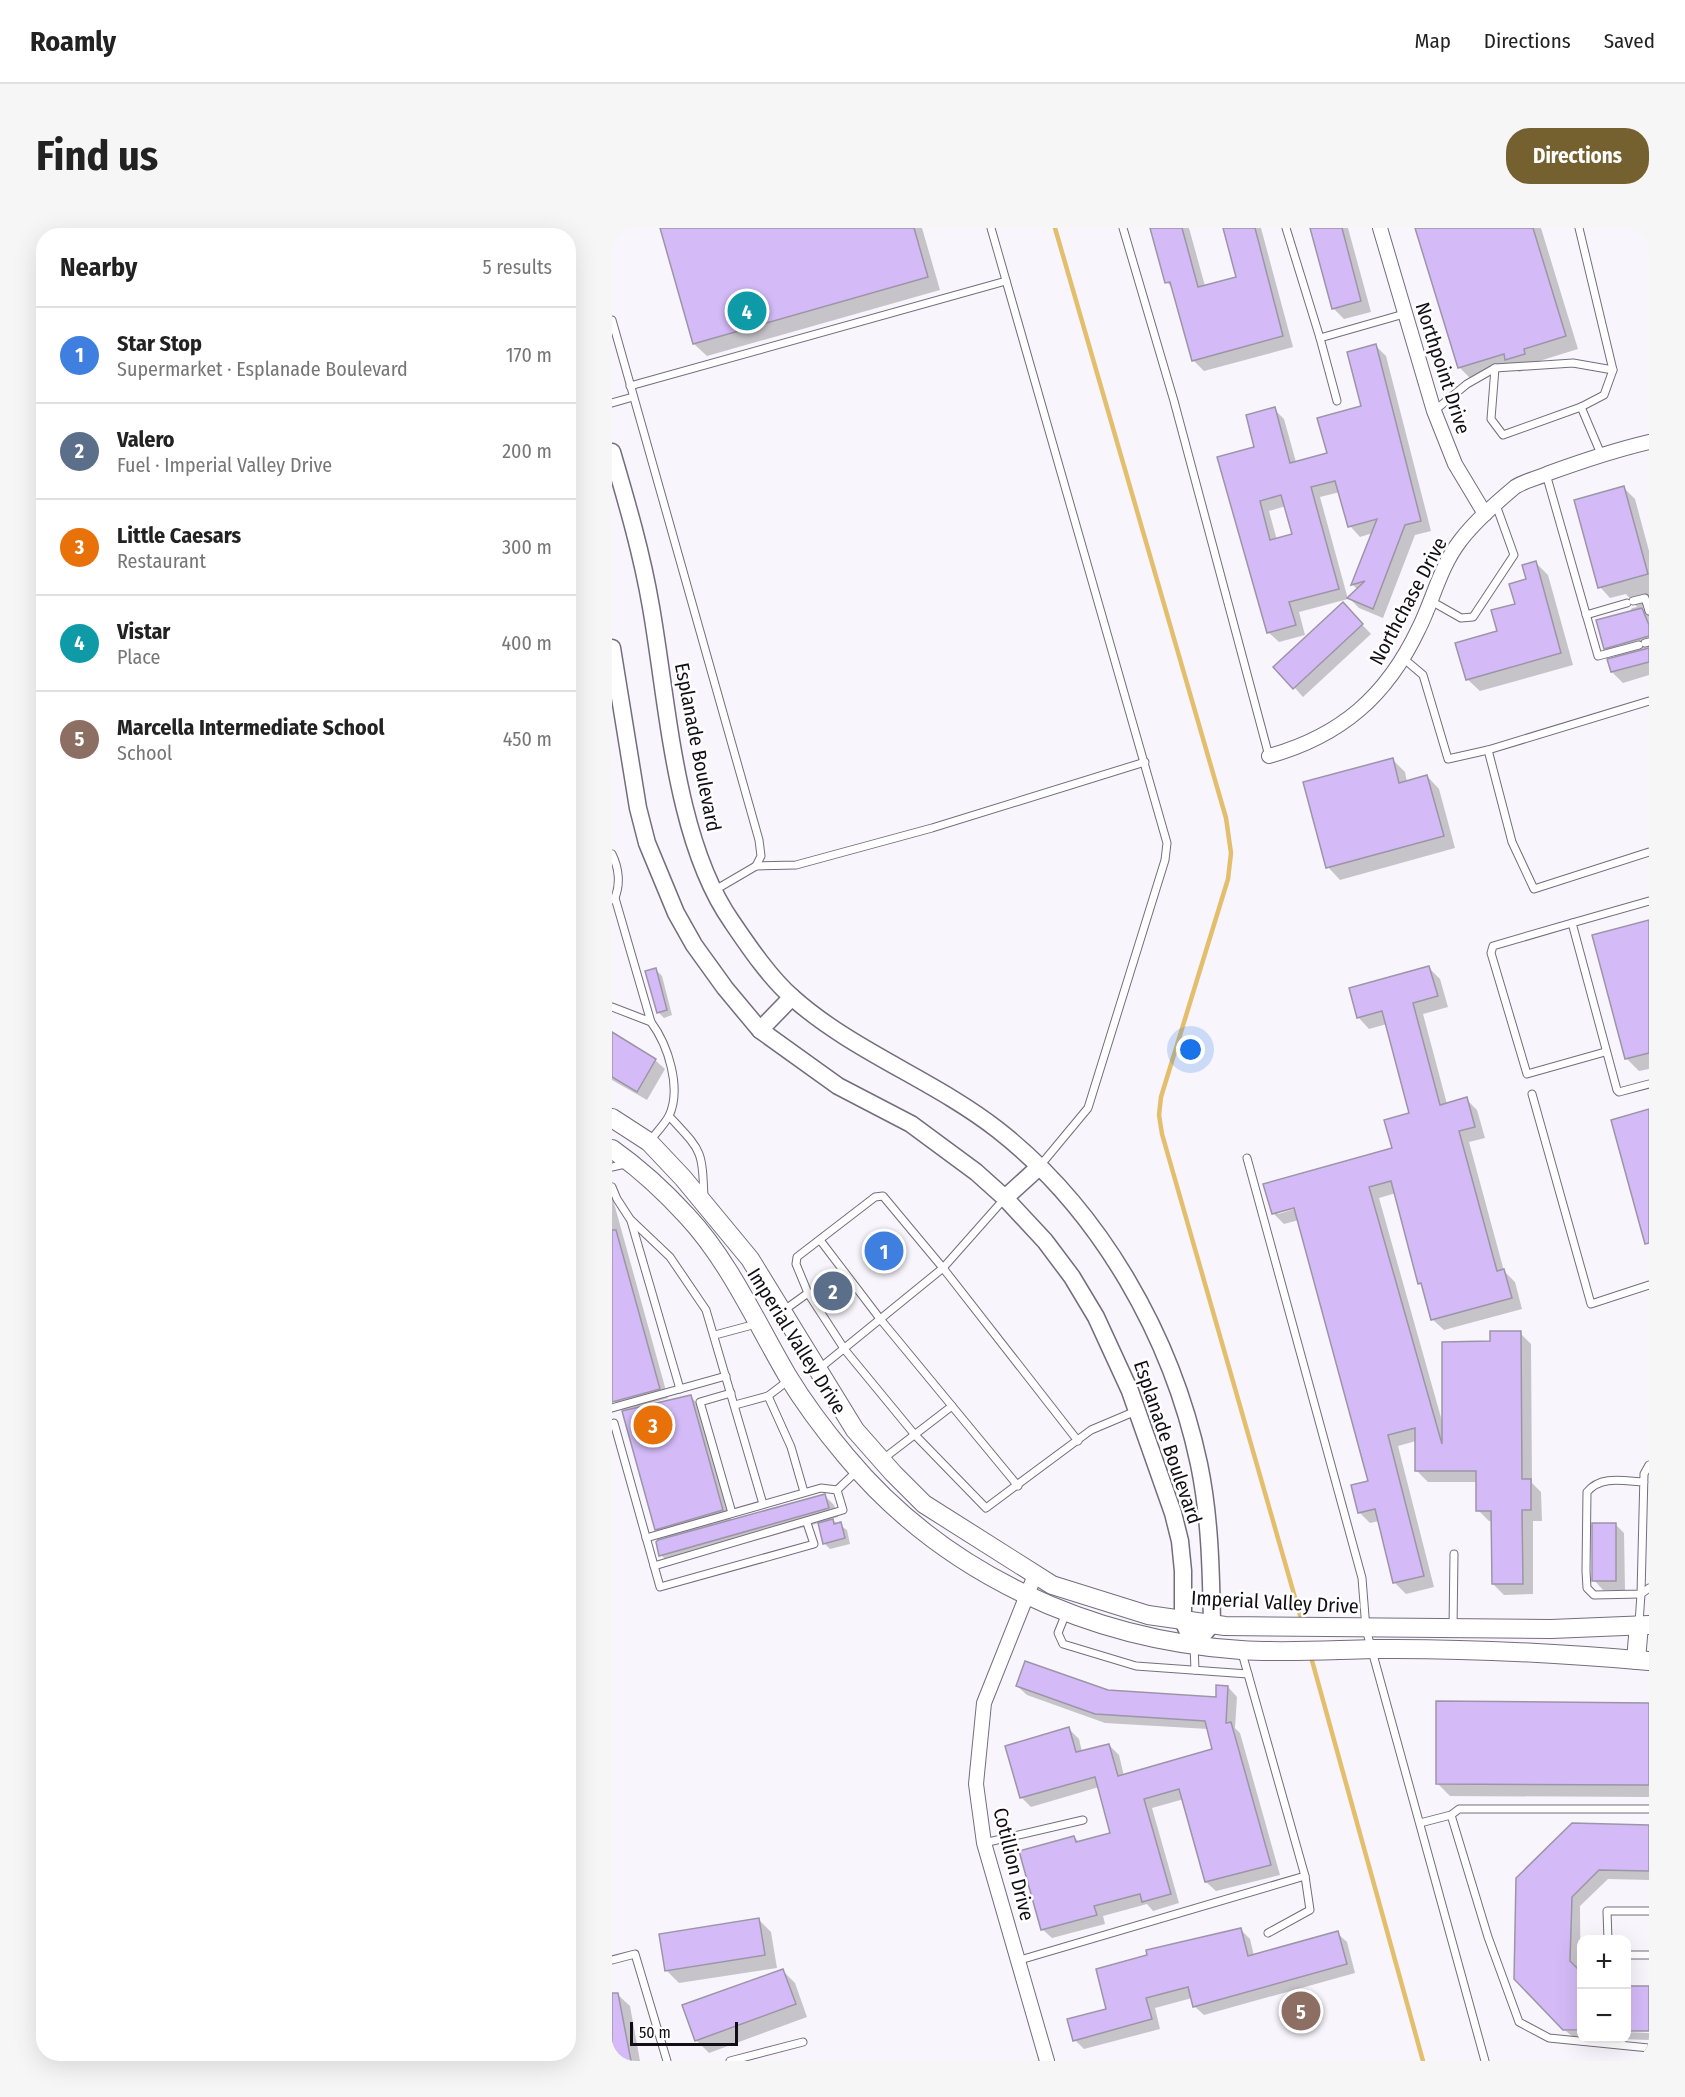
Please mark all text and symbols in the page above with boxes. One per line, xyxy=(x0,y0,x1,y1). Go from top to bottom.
text: Roamly xyxy=(30,25,116,58)
text: Map xyxy=(1414,28,1451,54)
text: Directions xyxy=(1484,28,1571,54)
text: Saved xyxy=(1604,28,1655,54)
button: Directions xyxy=(1506,128,1649,184)
text: Find us xyxy=(36,131,158,181)
text: Nearby xyxy=(60,252,137,283)
text: 5 results xyxy=(482,255,552,279)
pin: 4 xyxy=(728,288,766,334)
street label: Northpoint Drive xyxy=(1410,299,1476,437)
text: Star Stop xyxy=(117,330,202,357)
text: 1 xyxy=(75,343,84,367)
text: 170 m xyxy=(506,343,552,367)
text: Supermarket · Esplanade Boulevard xyxy=(117,357,408,381)
text: Valero xyxy=(117,426,175,453)
text: 2 xyxy=(75,439,84,463)
text: 200 m xyxy=(502,439,552,463)
text: Fuel · Imperial Valley Drive xyxy=(117,453,332,477)
text: Little Caesars xyxy=(117,522,241,549)
street label: Northchase Drive xyxy=(1364,533,1452,669)
text: 3 xyxy=(75,535,84,559)
text: 300 m xyxy=(502,535,552,559)
text: Restaurant xyxy=(117,549,206,573)
text: Vistar xyxy=(117,618,170,645)
text: 4 xyxy=(74,631,85,655)
text: 400 m xyxy=(501,631,552,655)
text: Place xyxy=(117,645,160,669)
street label: Esplanade Boulevard xyxy=(670,661,726,833)
text: Marcella Intermediate School xyxy=(117,714,385,741)
text: 5 xyxy=(75,727,84,751)
text: 450 m xyxy=(503,727,552,751)
text: School xyxy=(117,741,172,765)
your location xyxy=(1176,1035,1205,1064)
pin: 1 xyxy=(864,1228,904,1274)
street label: Imperial Valley Drive xyxy=(742,1263,852,1419)
pin: 2 xyxy=(814,1268,852,1314)
street label: Esplanade Boulevard xyxy=(1129,1357,1207,1527)
pin: 3 xyxy=(634,1402,672,1448)
street label: Imperial Valley Drive xyxy=(1191,1586,1359,1618)
street label: Cotillion Drive xyxy=(988,1805,1040,1923)
map controls xyxy=(1577,1935,1631,2043)
button: + xyxy=(1577,1935,1631,1989)
pin: 5 xyxy=(1282,1988,1320,2034)
button: − xyxy=(1577,1989,1631,2043)
scale bar xyxy=(630,2019,738,2046)
text: 50 m xyxy=(639,2023,671,2042)

